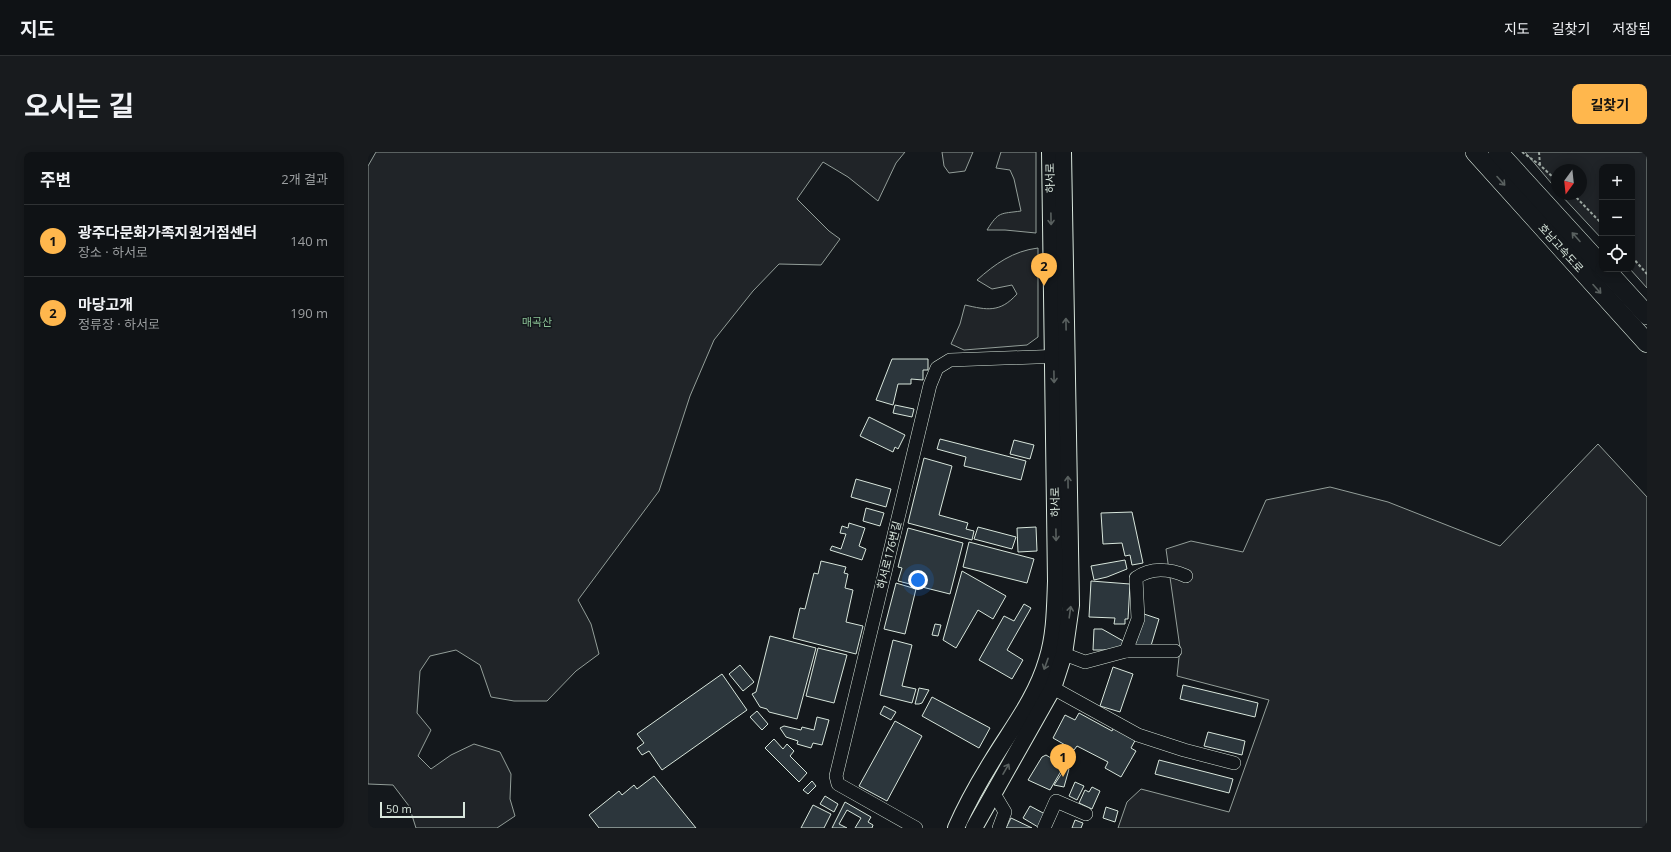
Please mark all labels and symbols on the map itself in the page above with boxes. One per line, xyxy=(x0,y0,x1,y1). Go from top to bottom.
street label: 하서로 xyxy=(1042,163,1057,193)
north arrow xyxy=(1551,164,1587,200)
one-way arrow xyxy=(1496,176,1506,186)
one-way arrow xyxy=(1047,212,1055,225)
street label: 호남고속도로 xyxy=(1535,220,1587,275)
one-way arrow xyxy=(1571,232,1580,243)
pin: 2 xyxy=(1031,253,1057,286)
one-way arrow xyxy=(1592,283,1601,293)
park label: 매곡산 xyxy=(522,314,552,329)
one-way arrow xyxy=(1062,318,1070,331)
one-way arrow xyxy=(1050,370,1058,383)
one-way arrow xyxy=(1065,476,1072,489)
street label: 하서로 xyxy=(1047,487,1062,517)
street label: 하서로176번길 xyxy=(873,519,904,590)
one-way arrow xyxy=(1052,528,1059,541)
your location xyxy=(908,570,928,590)
one-way arrow xyxy=(1066,606,1074,619)
one-way arrow xyxy=(1041,658,1049,670)
pin: 1 xyxy=(1050,744,1076,777)
one-way arrow xyxy=(1002,764,1010,775)
scale bar xyxy=(380,800,465,819)

